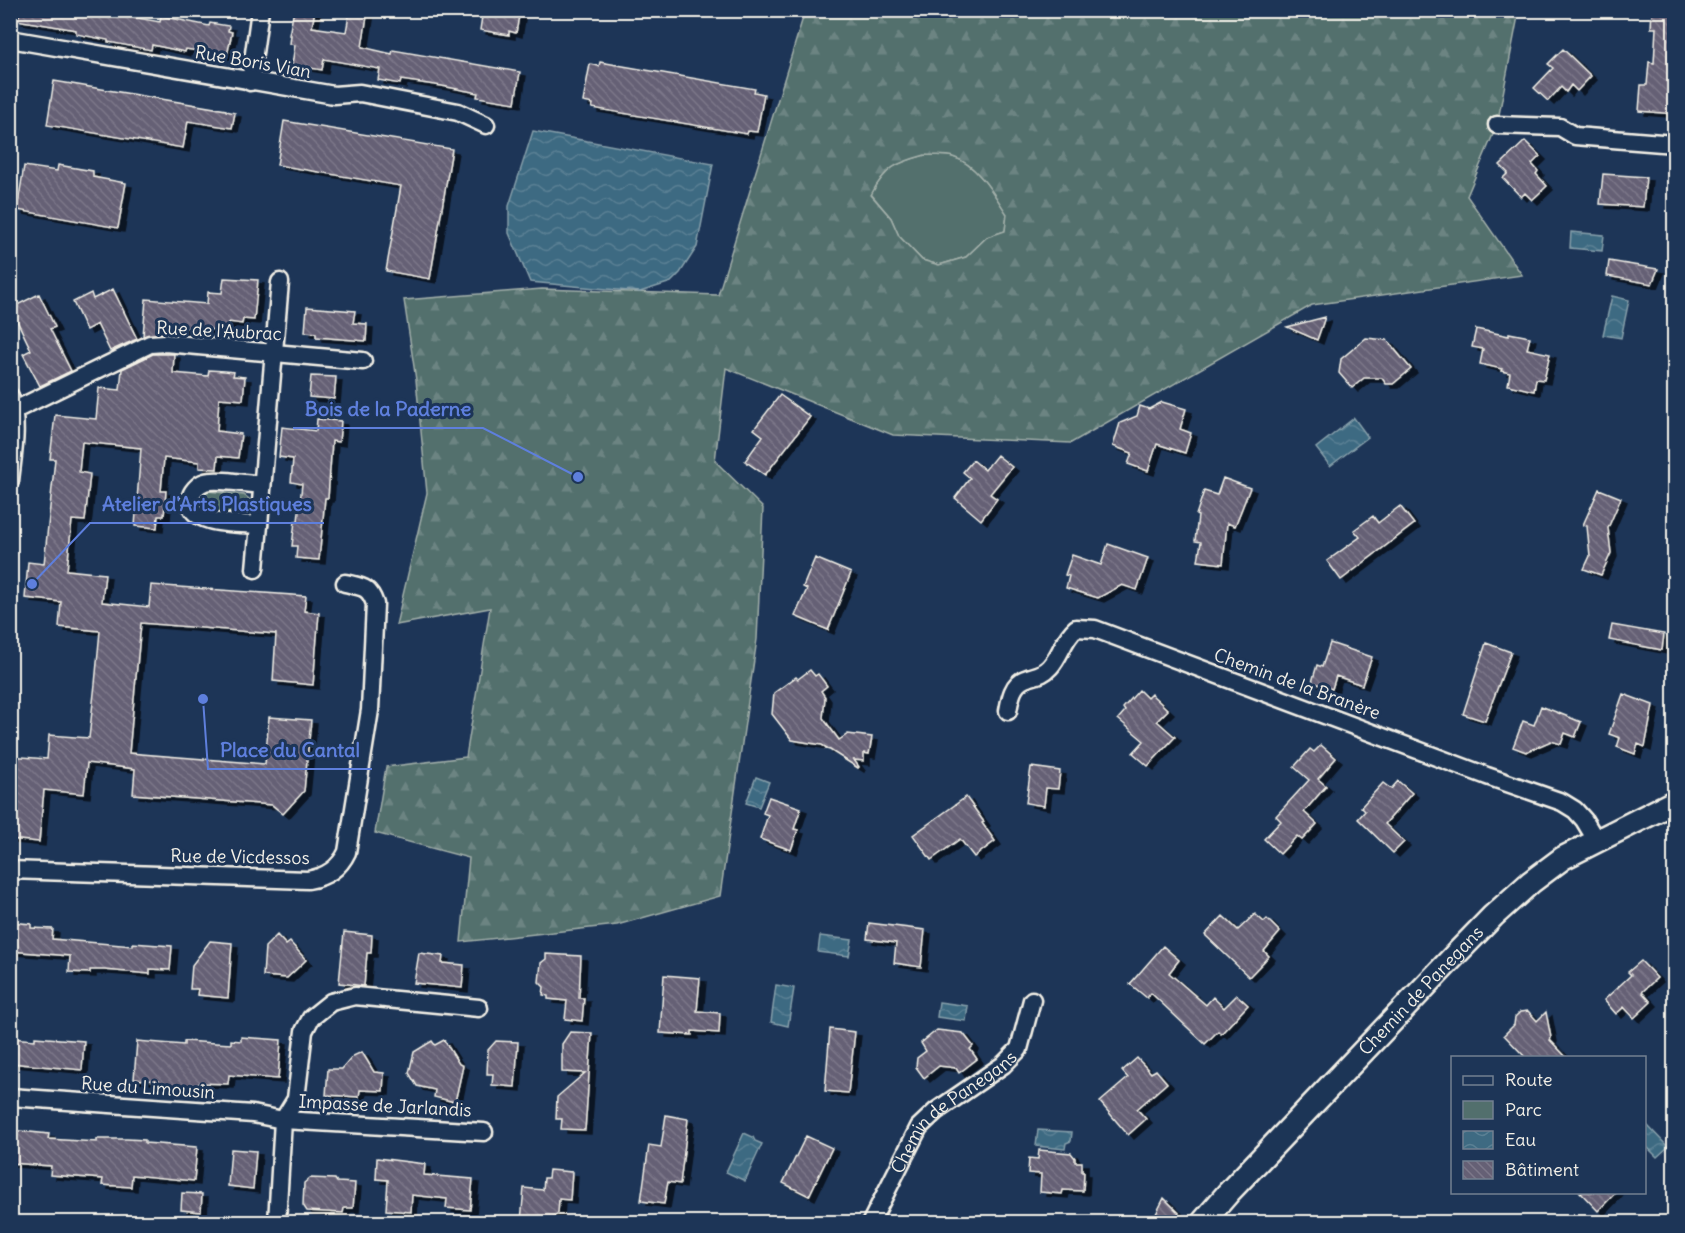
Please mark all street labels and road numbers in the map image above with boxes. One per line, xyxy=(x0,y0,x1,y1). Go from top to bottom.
street label: Rue Boris Vian xyxy=(193,40,313,83)
street label: Rue de l'Aubrac xyxy=(156,316,282,345)
street label: Chemin de la Branère xyxy=(1211,643,1384,724)
street label: Rue de Vicdessos xyxy=(170,844,310,869)
street label: Chemin de Panegans xyxy=(1353,921,1488,1060)
street label: Chemin de Panegans xyxy=(885,1046,1022,1177)
street label: Rue du Limousin xyxy=(80,1071,216,1104)
street label: Impasse de Jarlandis xyxy=(298,1089,472,1122)

